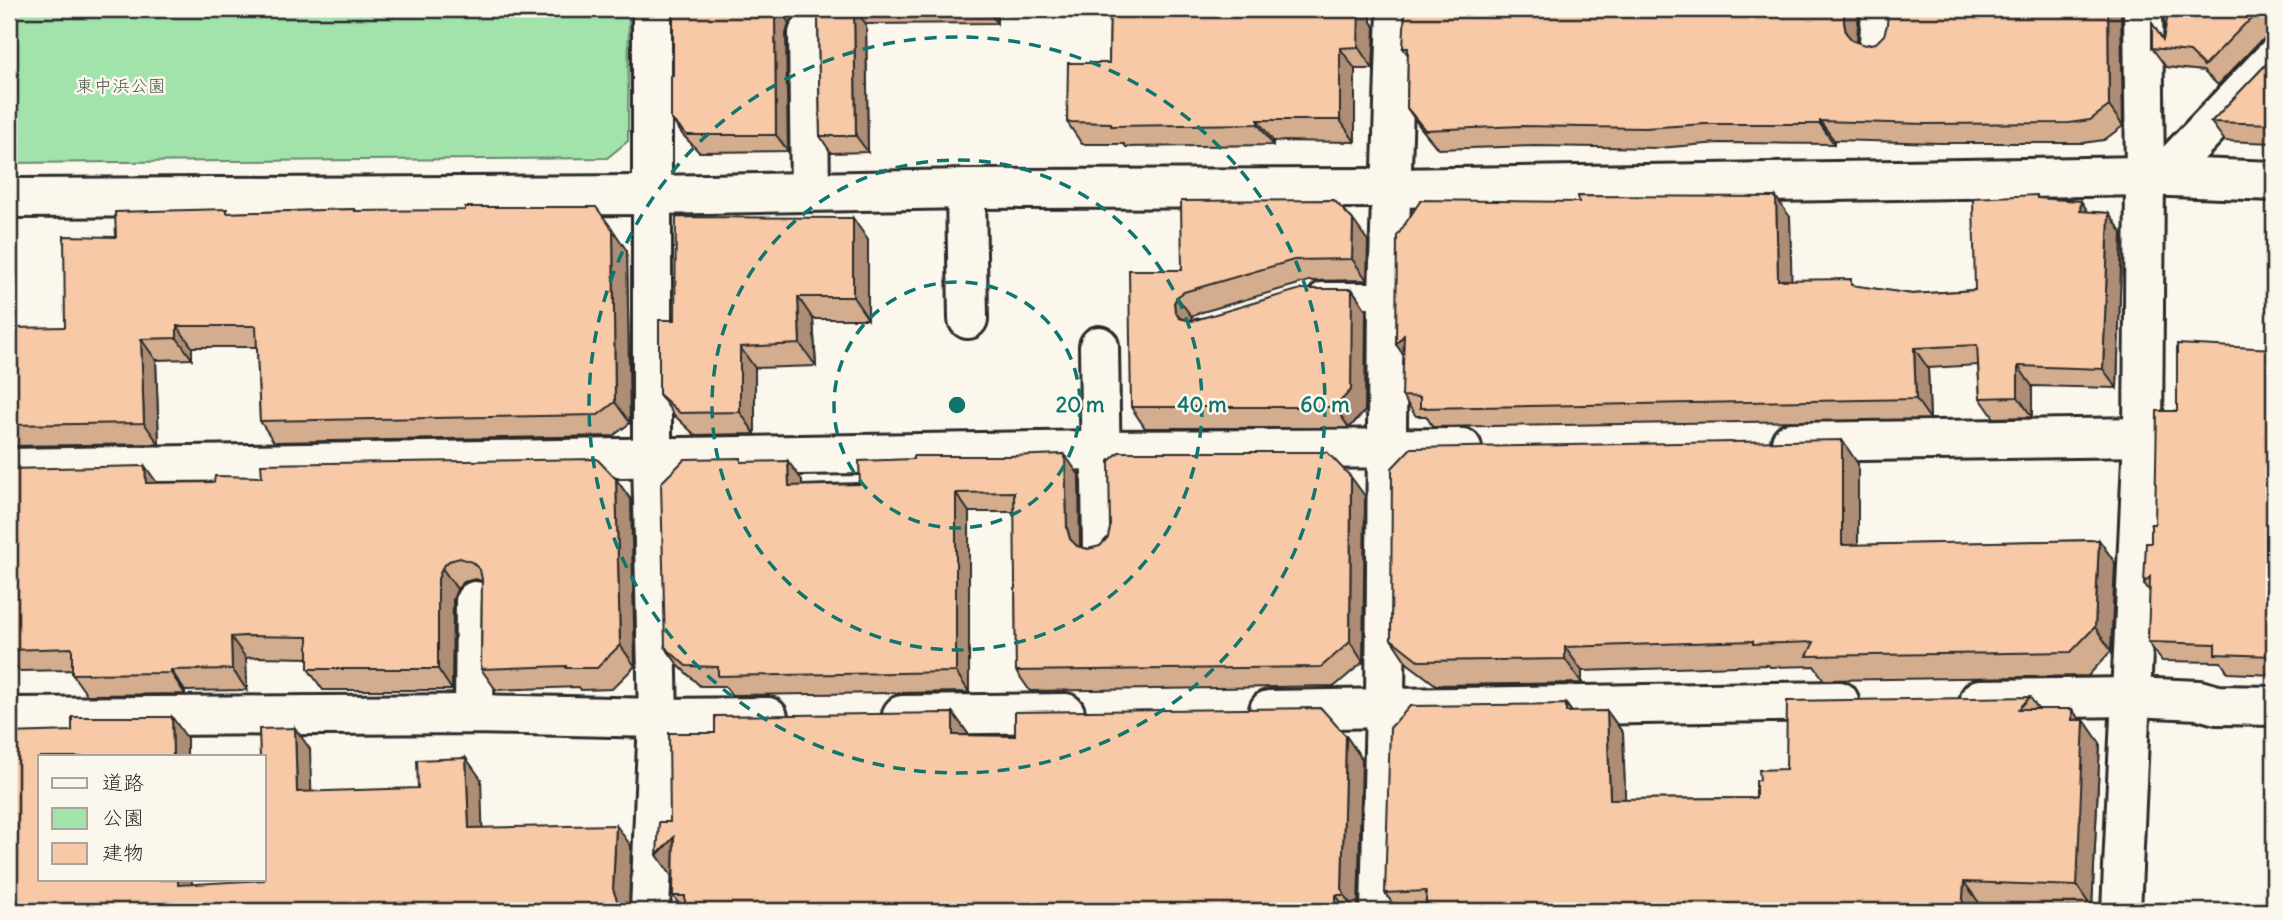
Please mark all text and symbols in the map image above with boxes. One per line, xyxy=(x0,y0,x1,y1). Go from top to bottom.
park label: 東中浜公園 xyxy=(76,74,166,97)
text: 20 m xyxy=(1056,391,1105,418)
text: 40 m xyxy=(1177,391,1227,418)
text: 60 m xyxy=(1300,391,1350,418)
centre of rings xyxy=(945,393,969,417)
legend xyxy=(38,755,266,881)
text: 道路 xyxy=(102,769,144,796)
text: 公園 xyxy=(102,804,144,831)
text: 建物 xyxy=(102,839,144,866)

